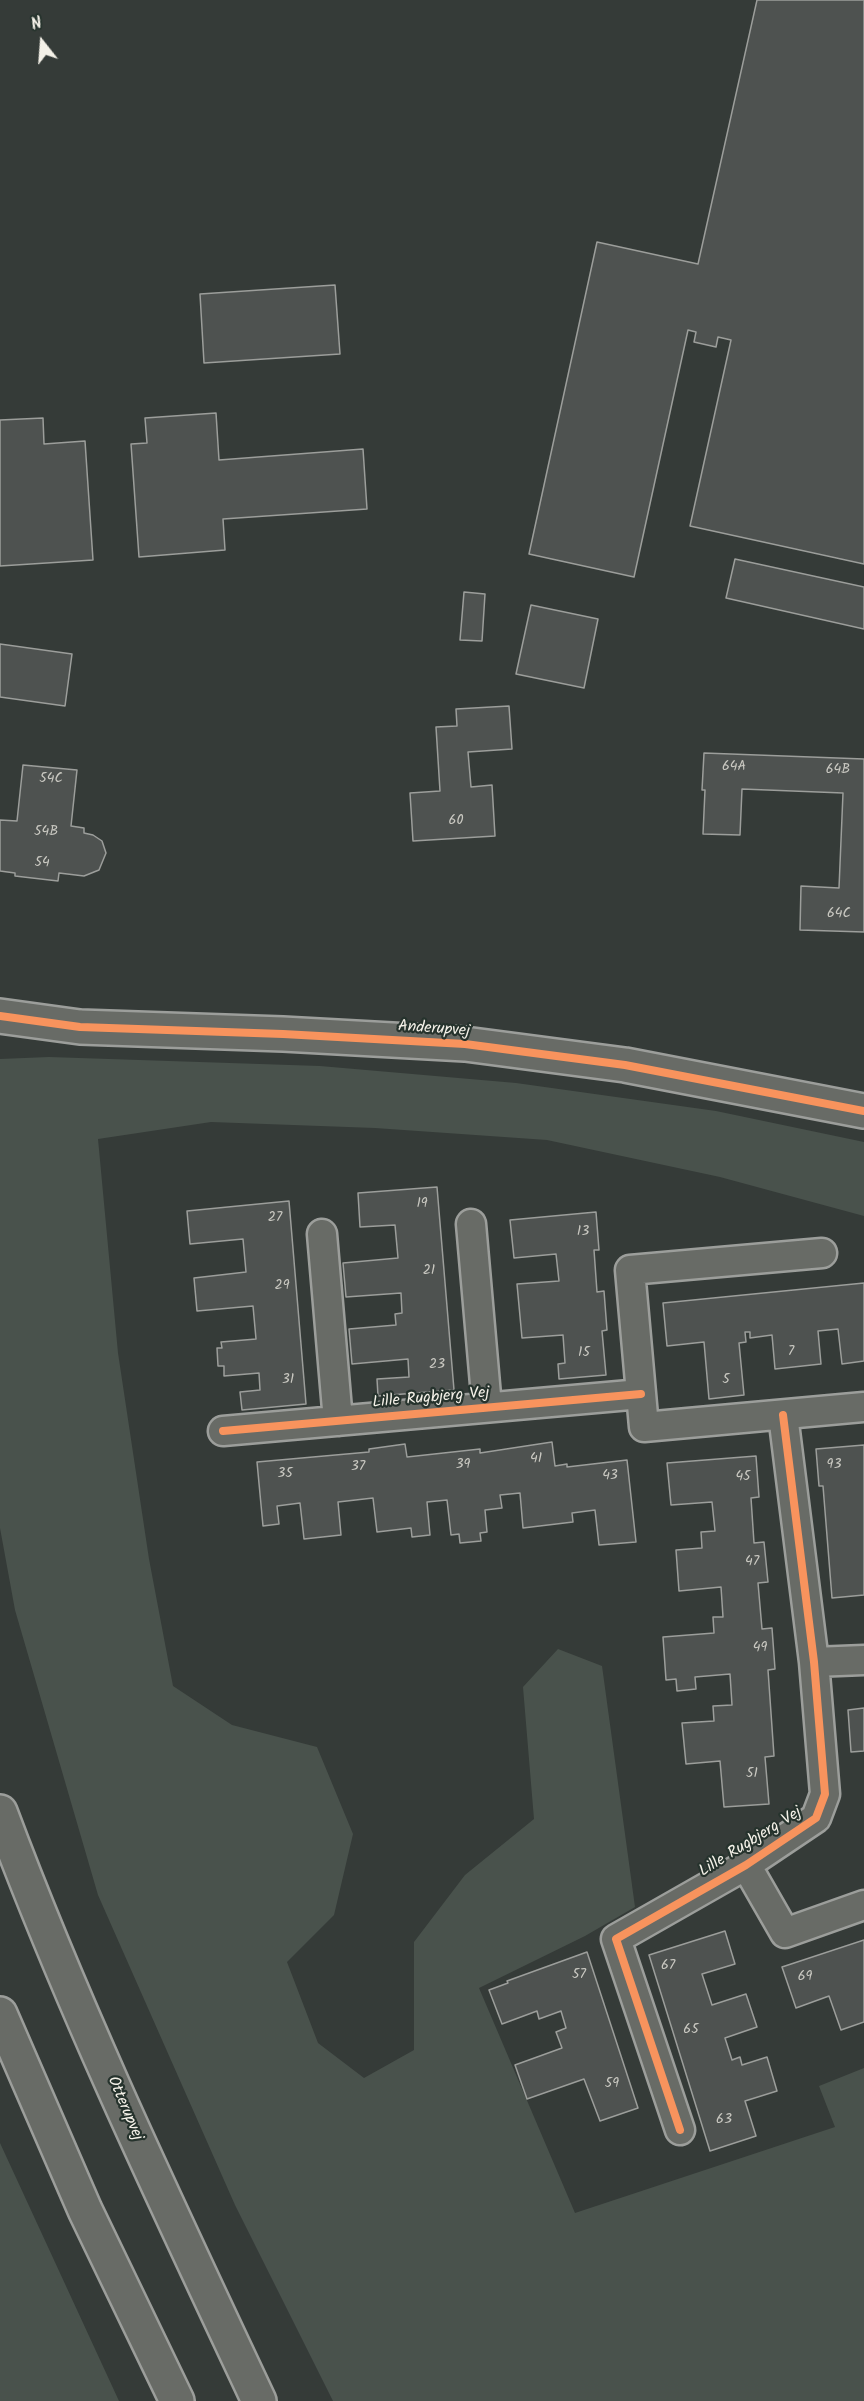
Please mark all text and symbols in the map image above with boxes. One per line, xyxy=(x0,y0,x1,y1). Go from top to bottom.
text: N xyxy=(28,11,45,38)
north arrow xyxy=(12,12,72,72)
house number: 64A xyxy=(722,760,746,776)
house number: 64B xyxy=(826,763,850,779)
house number: 54C xyxy=(39,772,63,788)
house number: 60 xyxy=(449,814,463,830)
house number: 54B xyxy=(34,825,58,841)
house number: 54 xyxy=(34,856,50,872)
house number: 64C xyxy=(827,907,851,923)
street label: Anderupvej xyxy=(397,1018,471,1042)
house number: 19 xyxy=(416,1197,428,1213)
house number: 27 xyxy=(268,1211,282,1227)
house number: 13 xyxy=(577,1225,589,1241)
house number: 21 xyxy=(423,1264,435,1280)
house number: 29 xyxy=(275,1279,289,1295)
house number: 7 xyxy=(788,1345,794,1361)
house number: 15 xyxy=(578,1346,590,1362)
house number: 23 xyxy=(429,1358,445,1374)
house number: 31 xyxy=(282,1373,294,1389)
house number: 5 xyxy=(722,1373,730,1389)
street label: Lille Rugbjerg Vej xyxy=(372,1384,490,1414)
house number: 41 xyxy=(530,1452,542,1468)
house number: 39 xyxy=(456,1458,470,1474)
house number: 93 xyxy=(827,1458,841,1474)
house number: 37 xyxy=(351,1460,365,1476)
house number: 35 xyxy=(277,1467,293,1483)
house number: 43 xyxy=(602,1469,618,1485)
house number: 45 xyxy=(735,1470,751,1486)
house number: 47 xyxy=(745,1555,759,1571)
house number: 49 xyxy=(753,1641,767,1657)
house number: 51 xyxy=(746,1767,758,1783)
street label: Lille Rugbjerg Vej xyxy=(696,1804,806,1882)
house number: 67 xyxy=(661,1959,675,1975)
house number: 57 xyxy=(572,1968,586,1984)
house number: 69 xyxy=(798,1970,812,1986)
house number: 65 xyxy=(683,2023,699,2039)
street label: Otterupvej xyxy=(102,2074,146,2144)
house number: 59 xyxy=(605,2077,619,2093)
house number: 63 xyxy=(716,2113,732,2129)

